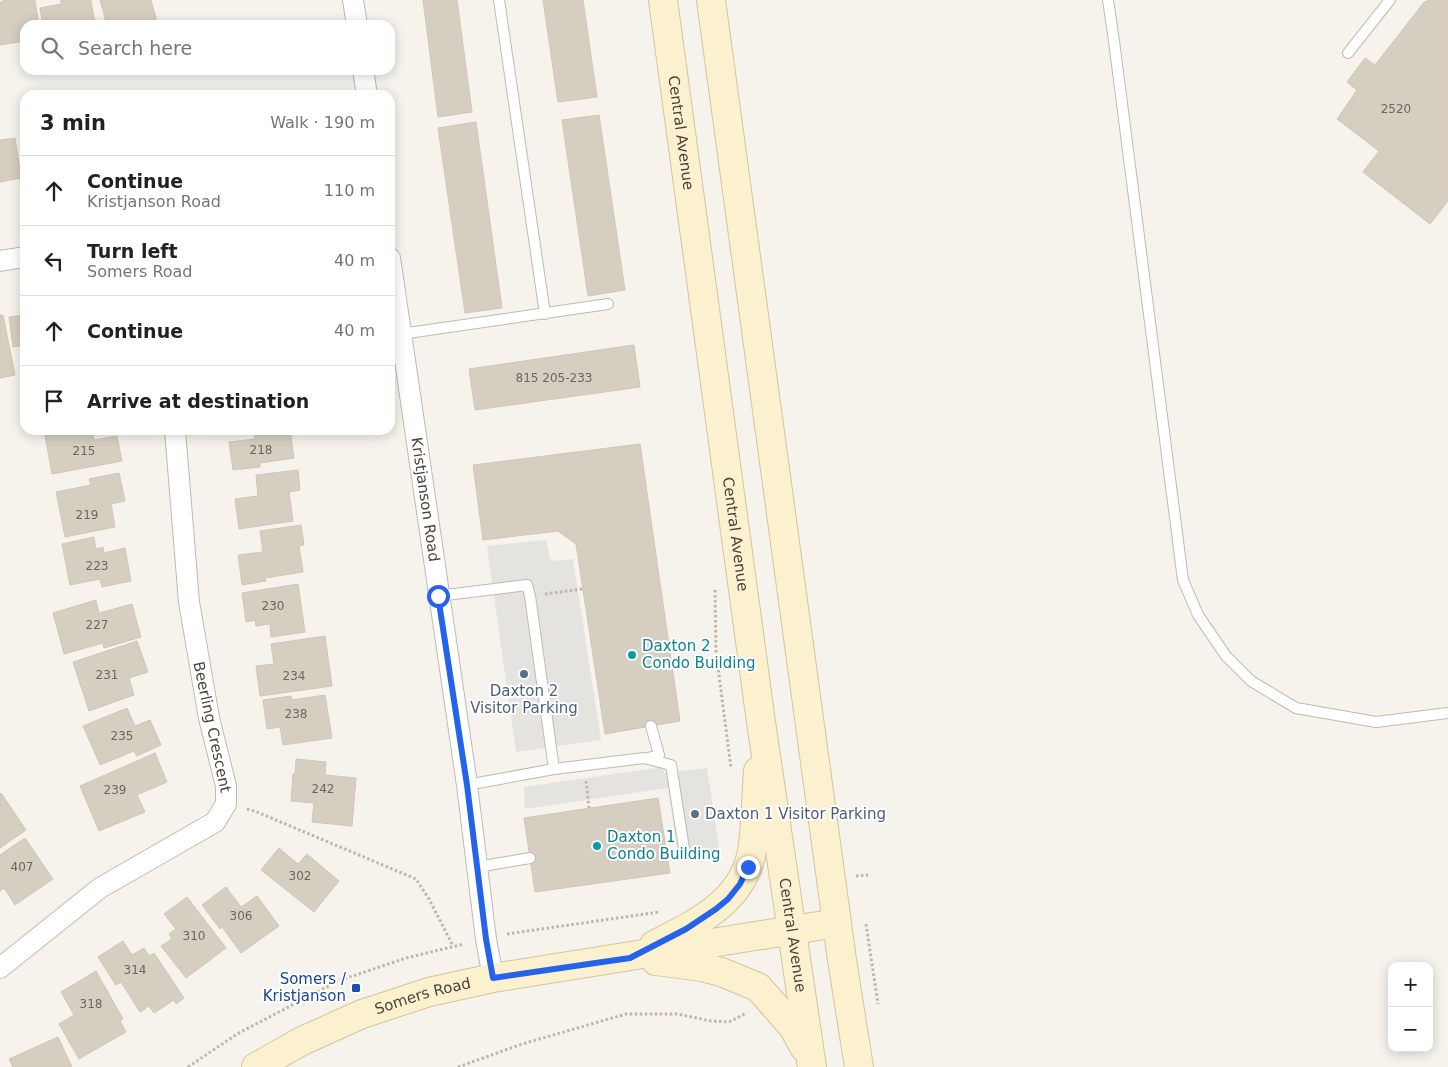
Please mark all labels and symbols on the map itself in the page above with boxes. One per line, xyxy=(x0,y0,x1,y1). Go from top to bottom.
street label: Central Avenue xyxy=(664,74,698,191)
house number: 2520 xyxy=(1381,102,1411,116)
house number: 815 205-233 xyxy=(516,371,592,385)
street label: Kristjanson Road xyxy=(407,436,443,563)
house number: 218 xyxy=(250,443,272,457)
house number: 215 xyxy=(73,444,95,458)
street label: Central Avenue xyxy=(719,476,752,592)
house number: 219 xyxy=(76,508,98,522)
house number: 223 xyxy=(86,559,108,573)
route start xyxy=(427,585,450,608)
house number: 230 xyxy=(262,599,284,613)
house number: 227 xyxy=(86,618,108,632)
place label: Daxton 2 Condo Building xyxy=(642,637,755,672)
marker: Daxton 2 Condo Building xyxy=(626,649,638,661)
street label: Beerling Crescent xyxy=(189,660,235,794)
house number: 231 xyxy=(96,668,118,682)
marker: Daxton 2 Visitor Parking xyxy=(518,668,530,680)
house number: 234 xyxy=(283,669,305,683)
place label: Daxton 2 Visitor Parking xyxy=(470,682,578,717)
house number: 238 xyxy=(285,707,307,721)
house number: 235 xyxy=(111,729,133,743)
house number: 242 xyxy=(312,782,334,796)
house number: 239 xyxy=(104,783,126,797)
place label: Daxton 1 Visitor Parking xyxy=(705,805,886,823)
marker: Daxton 1 Visitor Parking xyxy=(689,808,701,820)
place label: Daxton 1 Condo Building xyxy=(607,828,720,863)
marker: Daxton 1 Condo Building xyxy=(591,840,603,852)
route end xyxy=(737,856,760,879)
house number: 407 xyxy=(11,860,33,874)
house number: 302 xyxy=(289,869,311,883)
street label: Central Avenue xyxy=(775,877,810,993)
house number: 306 xyxy=(230,909,252,923)
house number: 310 xyxy=(183,929,205,943)
house number: 314 xyxy=(124,963,146,977)
place label: Somers / Kristjanson xyxy=(263,970,347,1005)
street label: Somers Road xyxy=(372,974,472,1018)
marker: Somers / Kristjanson xyxy=(350,982,362,994)
house number: 318 xyxy=(80,997,102,1011)

